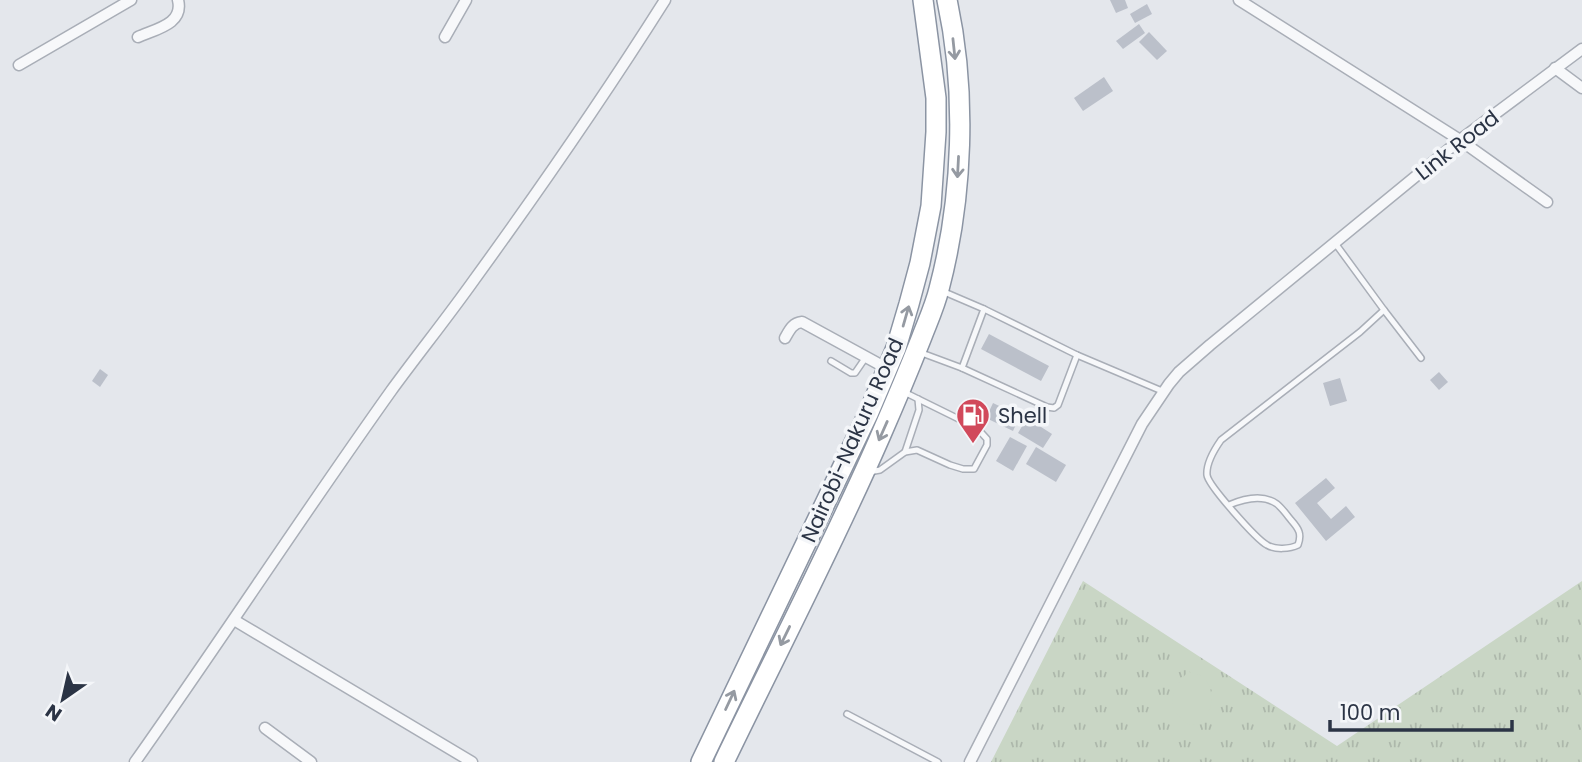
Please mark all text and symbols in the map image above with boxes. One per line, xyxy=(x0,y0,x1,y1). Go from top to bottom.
one-way arrow xyxy=(948,37,961,60)
street label: Link Road xyxy=(1409,103,1505,187)
one-way arrow xyxy=(951,155,964,178)
one-way arrow xyxy=(900,305,913,327)
street label: Nairobi-Nakuru Road xyxy=(794,333,910,547)
fuel station icon: Shell xyxy=(954,396,992,445)
place label: Shell xyxy=(998,401,1047,430)
one-way arrow xyxy=(876,420,889,441)
one-way arrow xyxy=(778,625,791,646)
north arrow xyxy=(28,664,98,734)
scale bar xyxy=(1330,688,1512,732)
one-way arrow xyxy=(724,690,737,711)
text: N xyxy=(40,697,67,728)
text: 100 m xyxy=(1340,698,1400,727)

